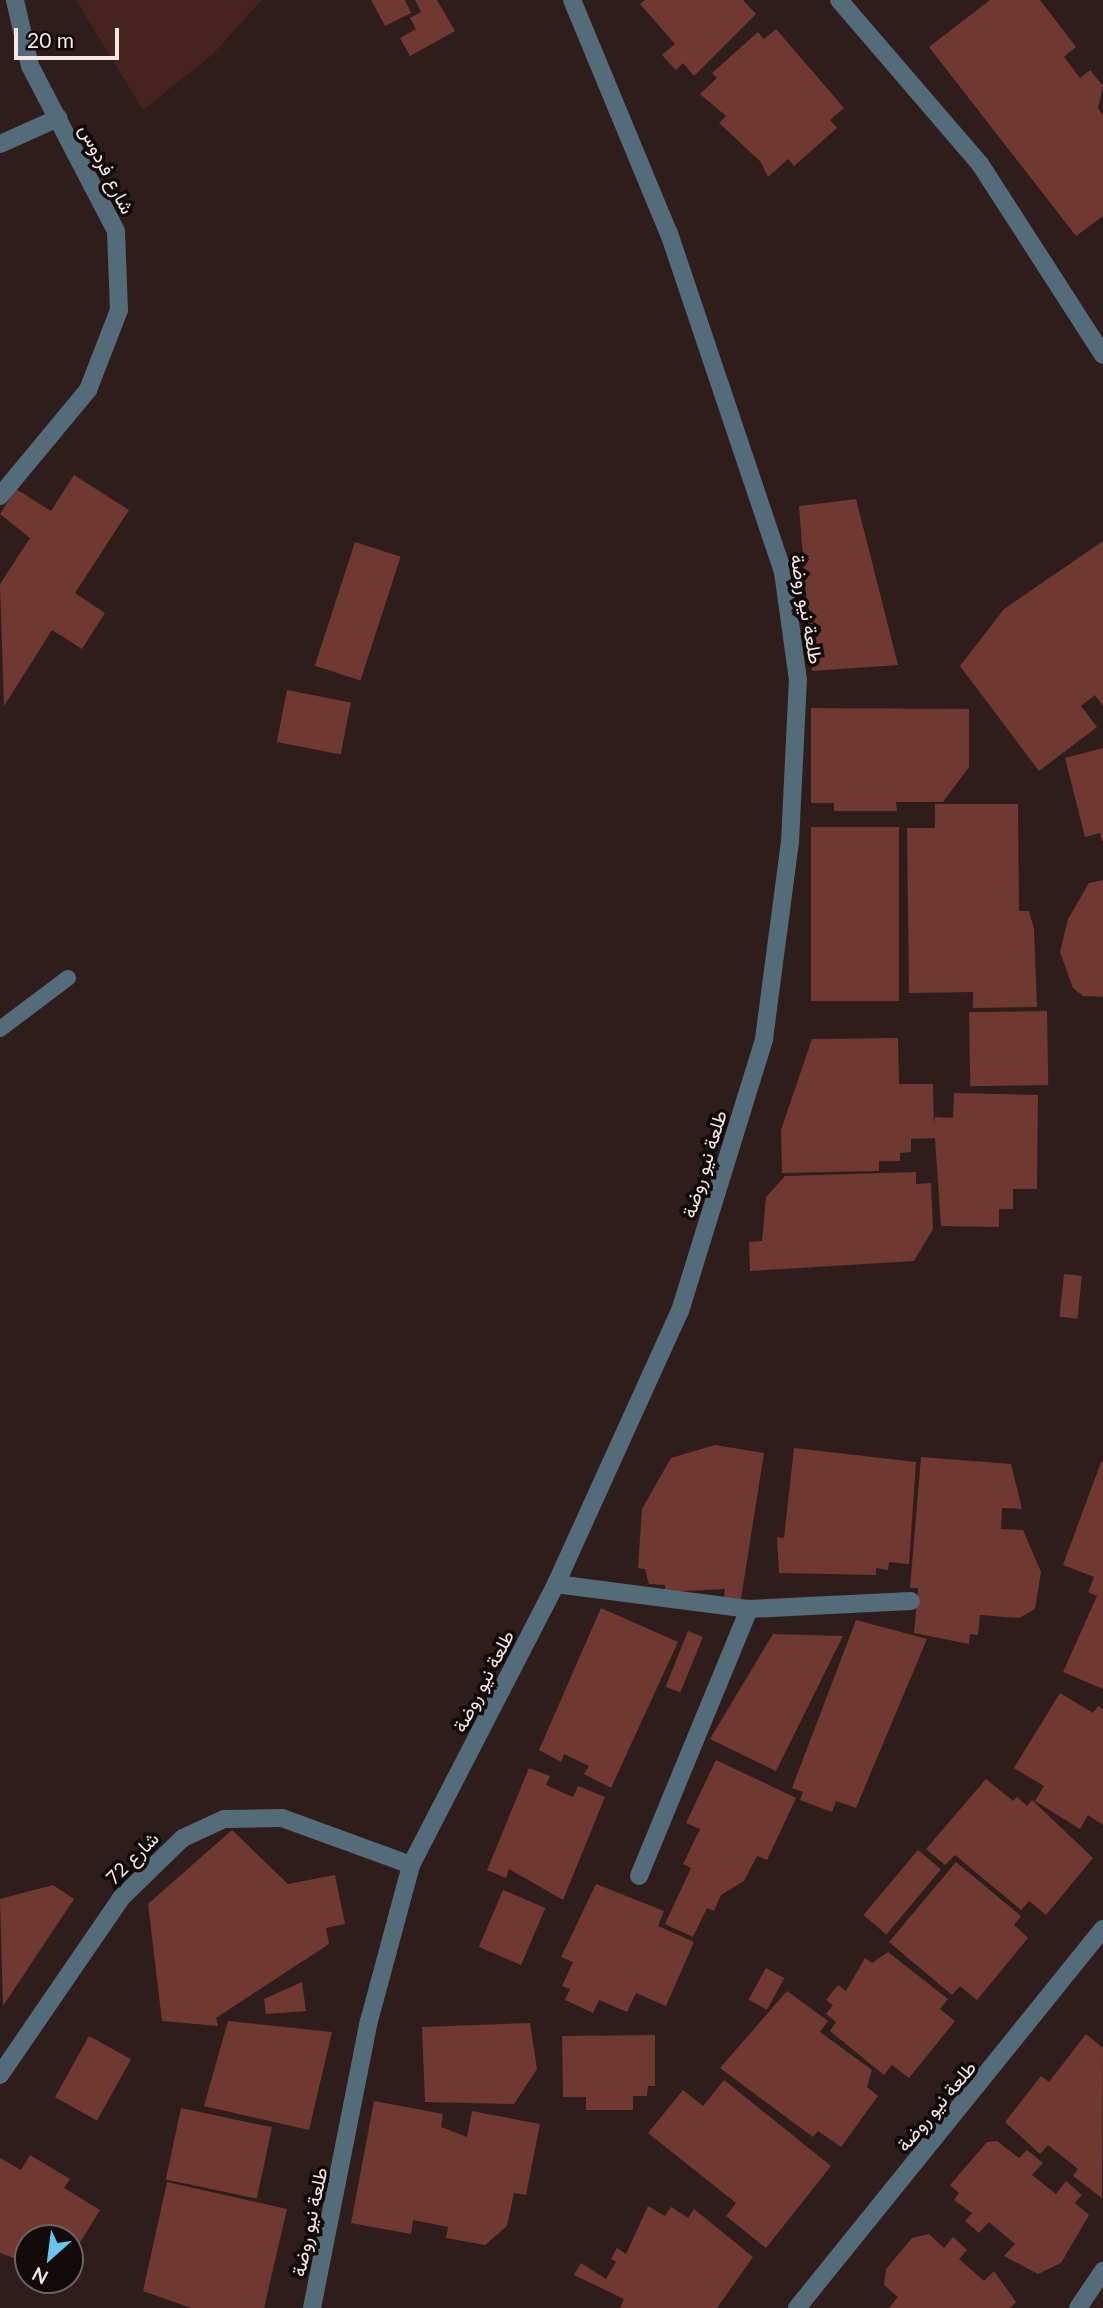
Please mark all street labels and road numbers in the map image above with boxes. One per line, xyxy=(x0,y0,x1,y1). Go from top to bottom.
street label: شارع فردوس xyxy=(75,120,139,218)
street label: طلعة نيو روضة xyxy=(786,552,828,666)
street label: طلعة نيو روضة xyxy=(677,1108,731,1220)
street label: طلعة نيو روضة xyxy=(448,1626,518,1736)
street label: شارع 72 xyxy=(101,1827,163,1889)
street label: طلعة نيو روضة xyxy=(892,2056,980,2156)
street label: طلعة نيو روضة xyxy=(286,2165,332,2279)

